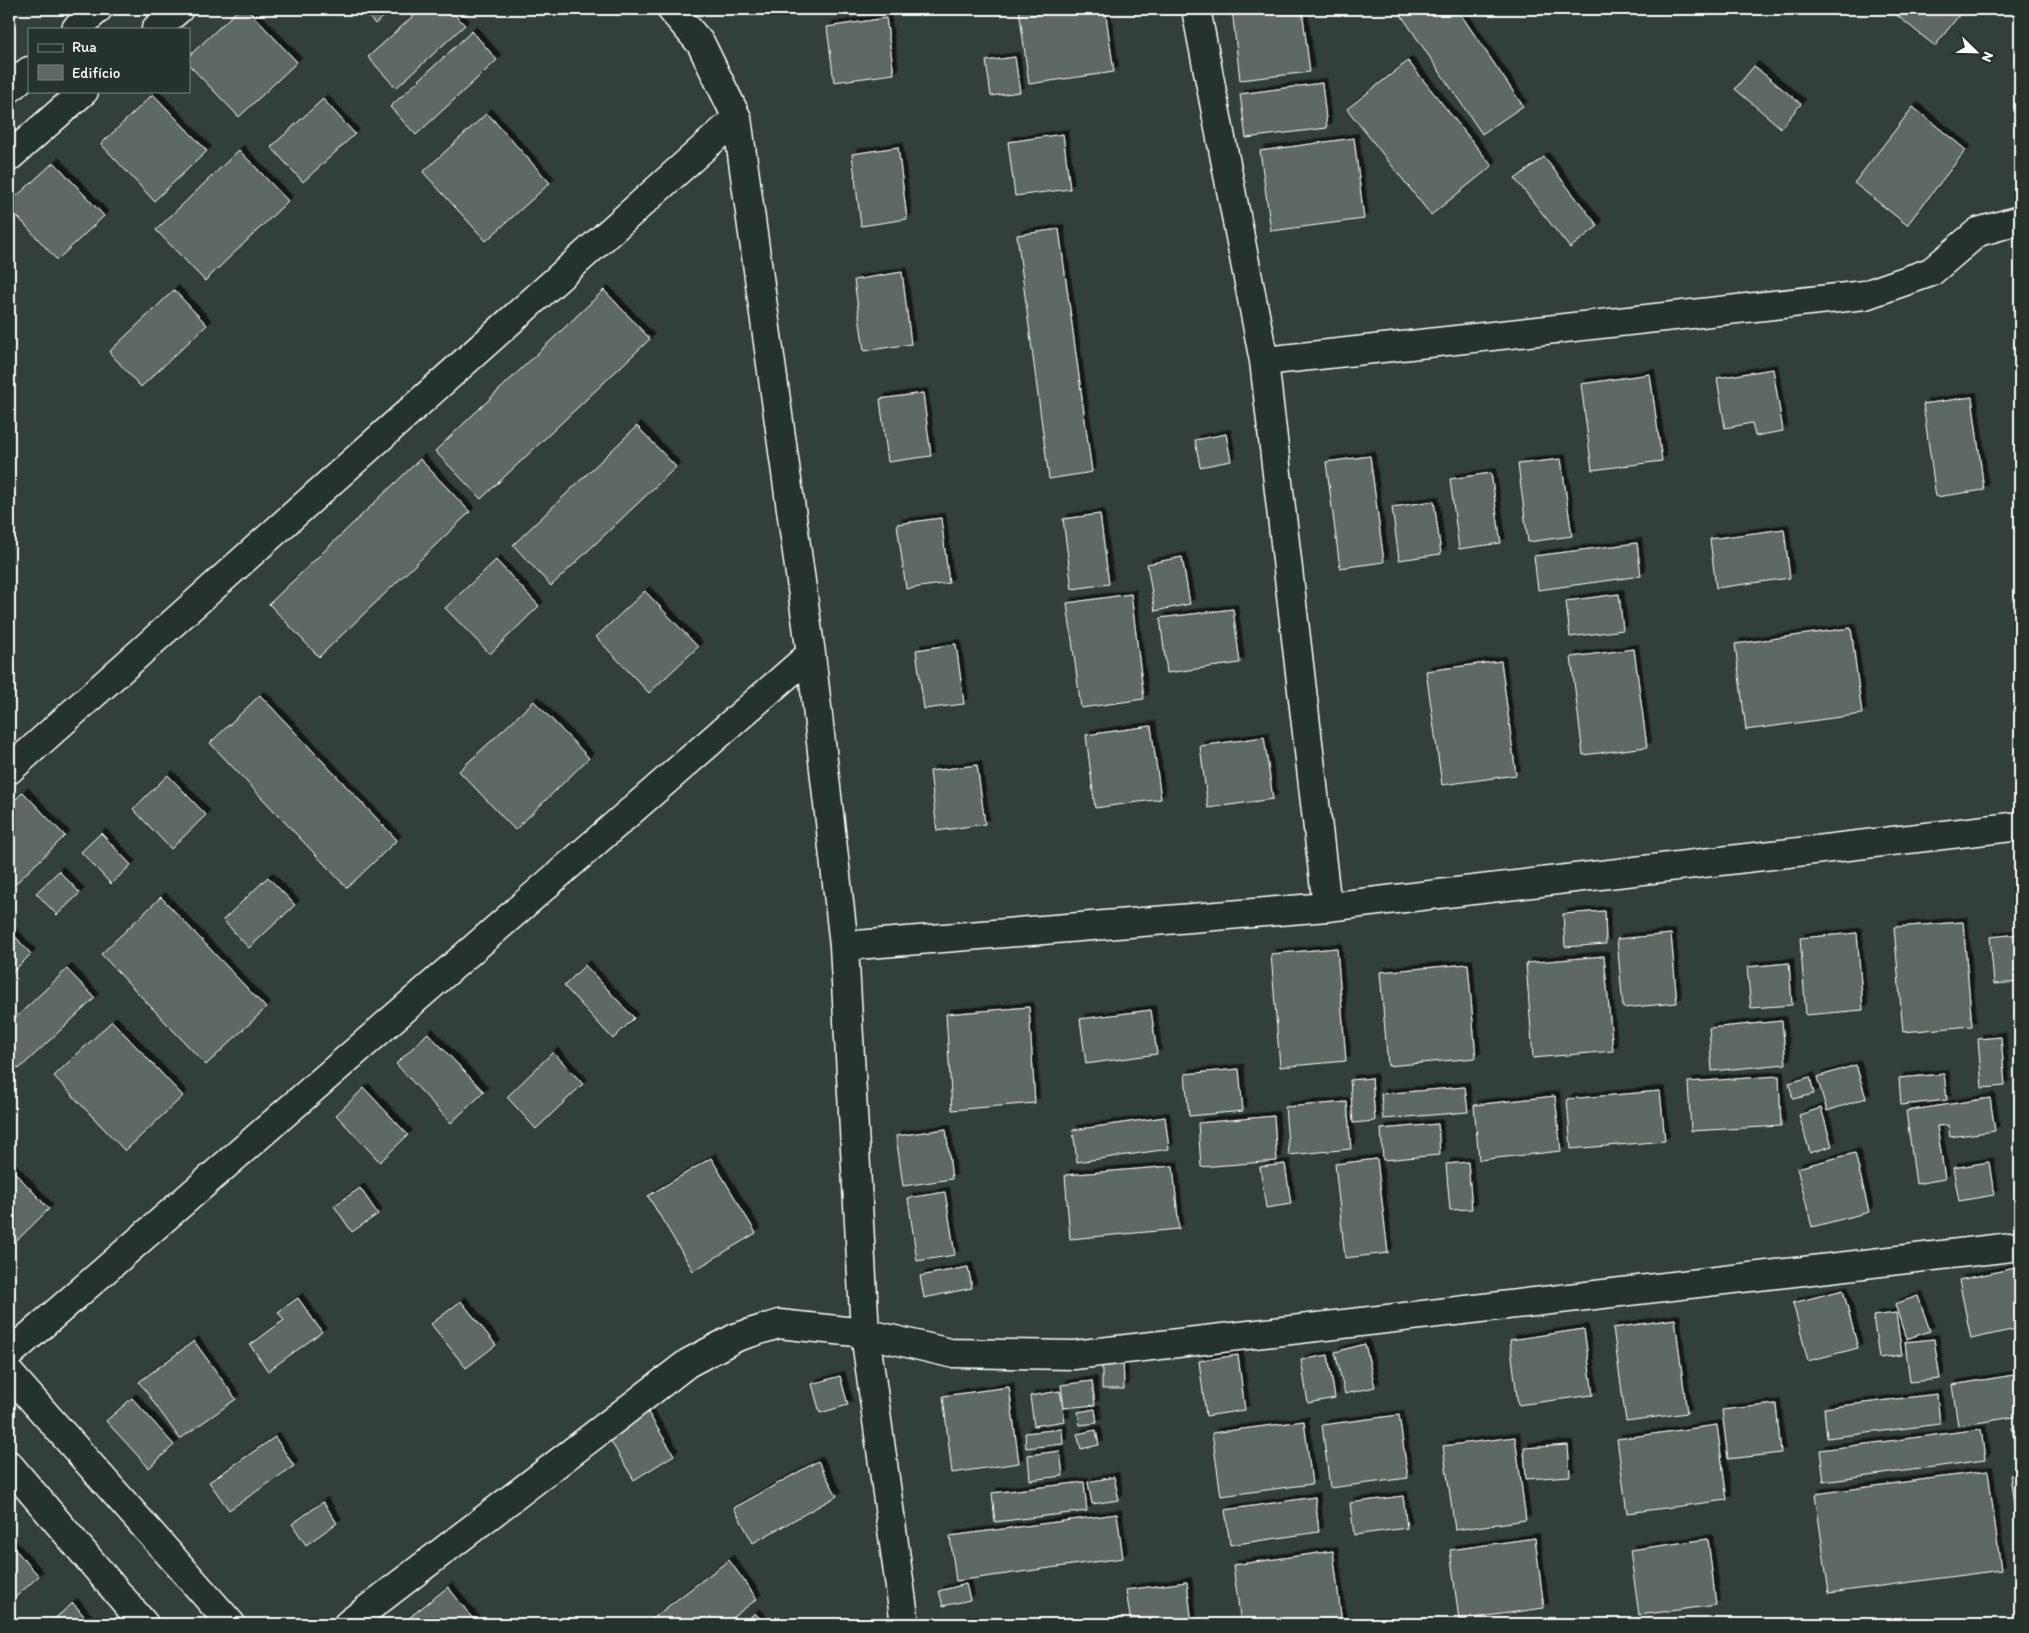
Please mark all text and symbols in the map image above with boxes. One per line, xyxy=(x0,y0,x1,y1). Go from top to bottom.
legend xyxy=(28,28,190,92)
north arrow xyxy=(1952,28,2002,78)
text: Rua xyxy=(72,38,97,56)
text: N xyxy=(1978,49,1997,65)
text: Edifício xyxy=(72,64,120,82)

